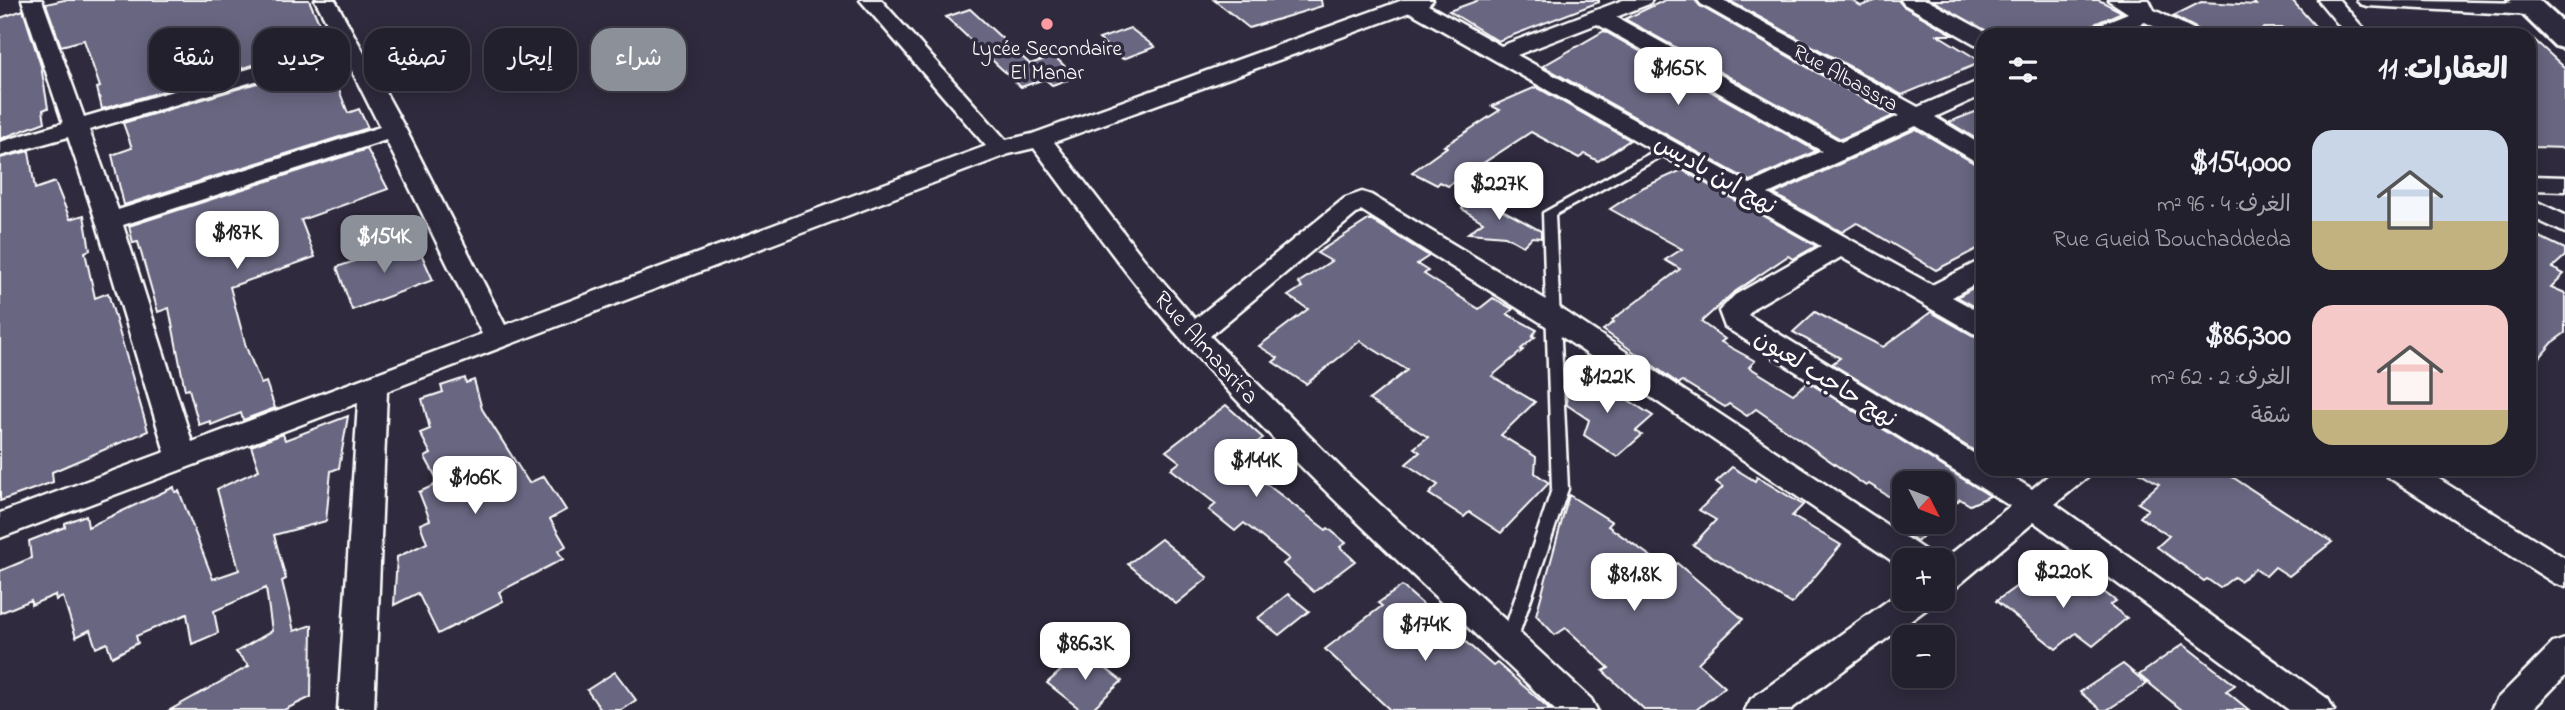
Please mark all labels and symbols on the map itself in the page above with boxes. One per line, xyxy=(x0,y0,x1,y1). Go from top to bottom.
marker: Lycée Secondaire El Manar xyxy=(1039,16,1055,32)
place label: Lycée Secondaire El Manar xyxy=(972,35,1122,89)
street label: Rue Albassra xyxy=(1787,37,1903,120)
pin: $165K xyxy=(1629,48,1727,107)
street label: نهج ابن باديس xyxy=(1647,127,1782,225)
pin: $227K xyxy=(1450,162,1548,222)
pin: $187K xyxy=(188,212,286,271)
pin: $154K xyxy=(335,216,433,275)
street label: Rue Almaarifa xyxy=(1144,284,1266,413)
street label: نهج حاجب لعيون xyxy=(1746,322,1903,438)
pin: $122K xyxy=(1558,356,1656,415)
pin: $144K xyxy=(1207,440,1305,499)
pin: $106K xyxy=(426,456,524,516)
north arrow xyxy=(1892,471,1955,534)
pin: $220K xyxy=(2014,550,2112,610)
pin: $81.8K xyxy=(1577,554,1691,613)
pin: $174K xyxy=(1376,604,1474,663)
pin: $86.3K xyxy=(1028,622,1142,682)

